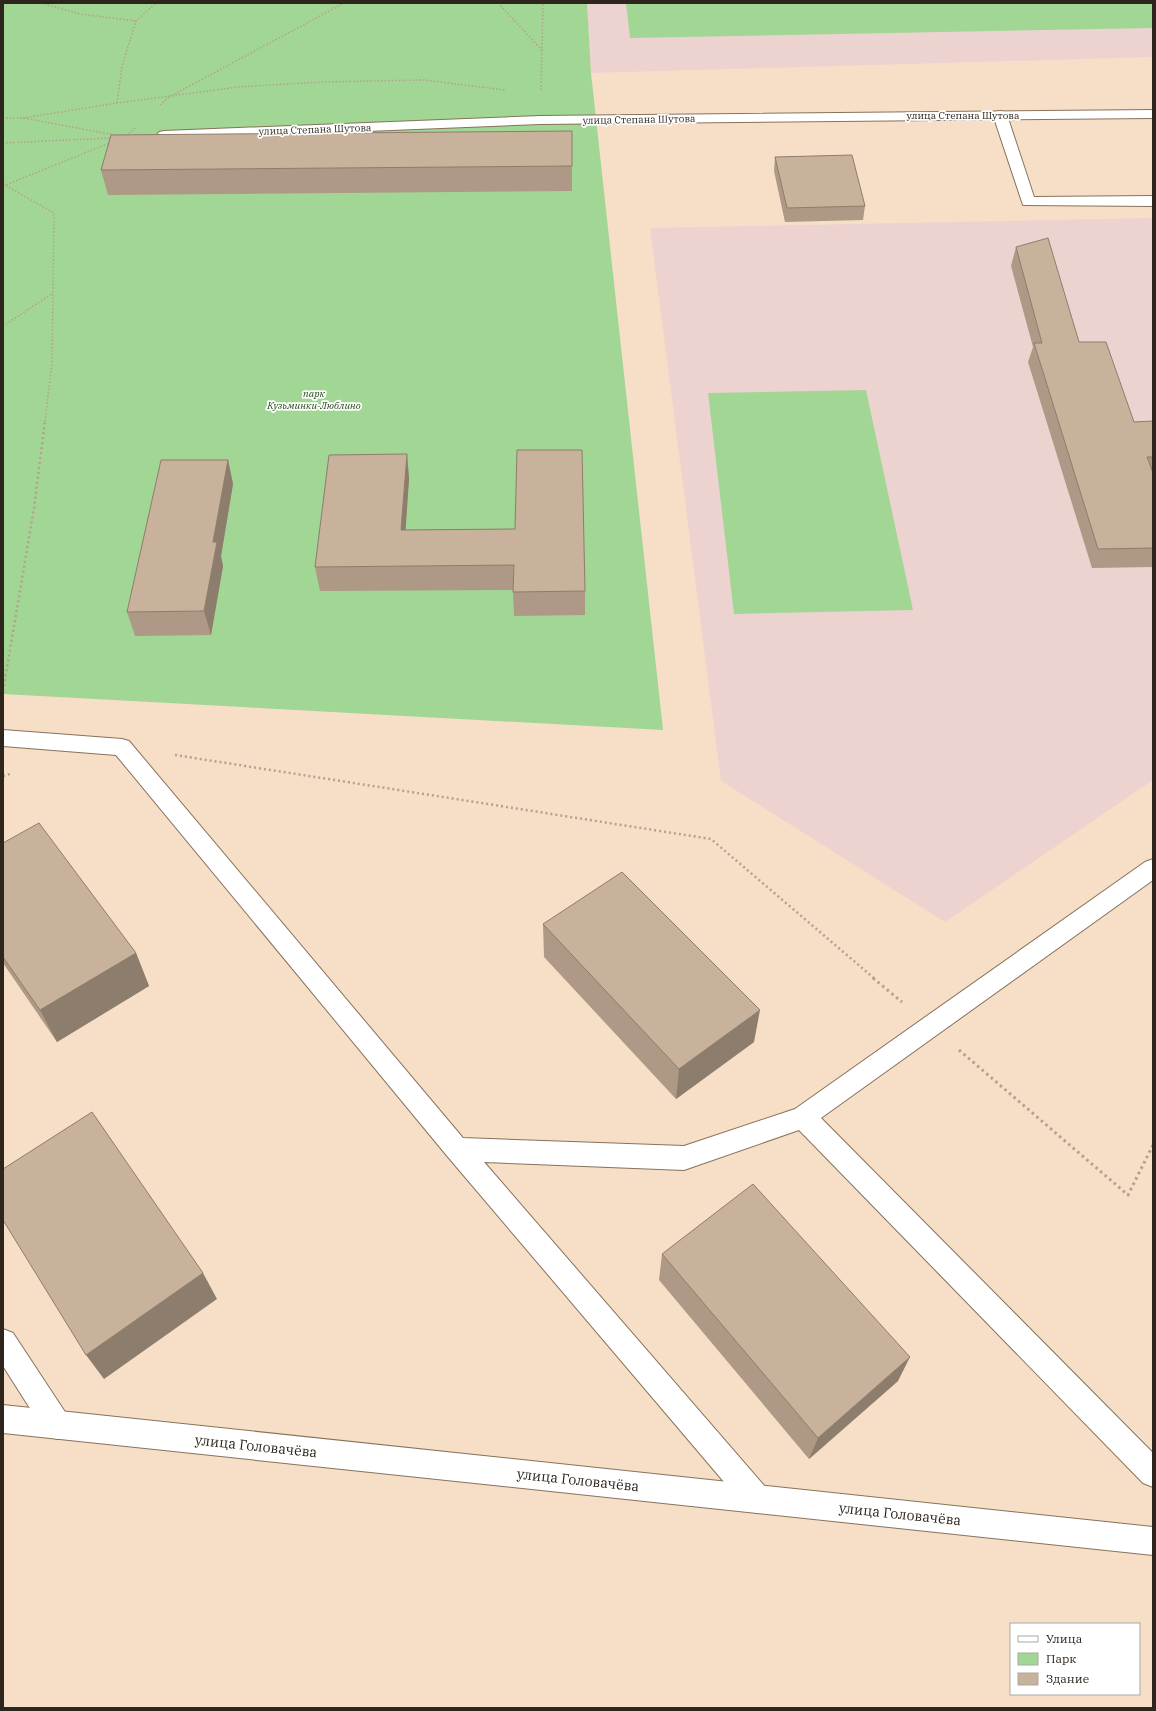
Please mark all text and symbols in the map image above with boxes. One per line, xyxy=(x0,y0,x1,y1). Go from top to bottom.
street label: улица Степана Шутова xyxy=(907,109,1020,122)
street label: улица Степана Шутова xyxy=(582,112,696,127)
street label: улица Степана Шутова xyxy=(258,121,372,138)
park label: парк Кузьминки-Люблино xyxy=(266,387,361,412)
street label: улица Головачёва xyxy=(194,1431,318,1461)
street label: улица Головачёва xyxy=(516,1465,640,1495)
street label: улица Головачёва xyxy=(838,1499,962,1529)
legend xyxy=(1010,1623,1140,1695)
text: Улица xyxy=(1046,1631,1083,1646)
text: Парк xyxy=(1046,1651,1076,1666)
text: Здание xyxy=(1046,1671,1089,1686)

